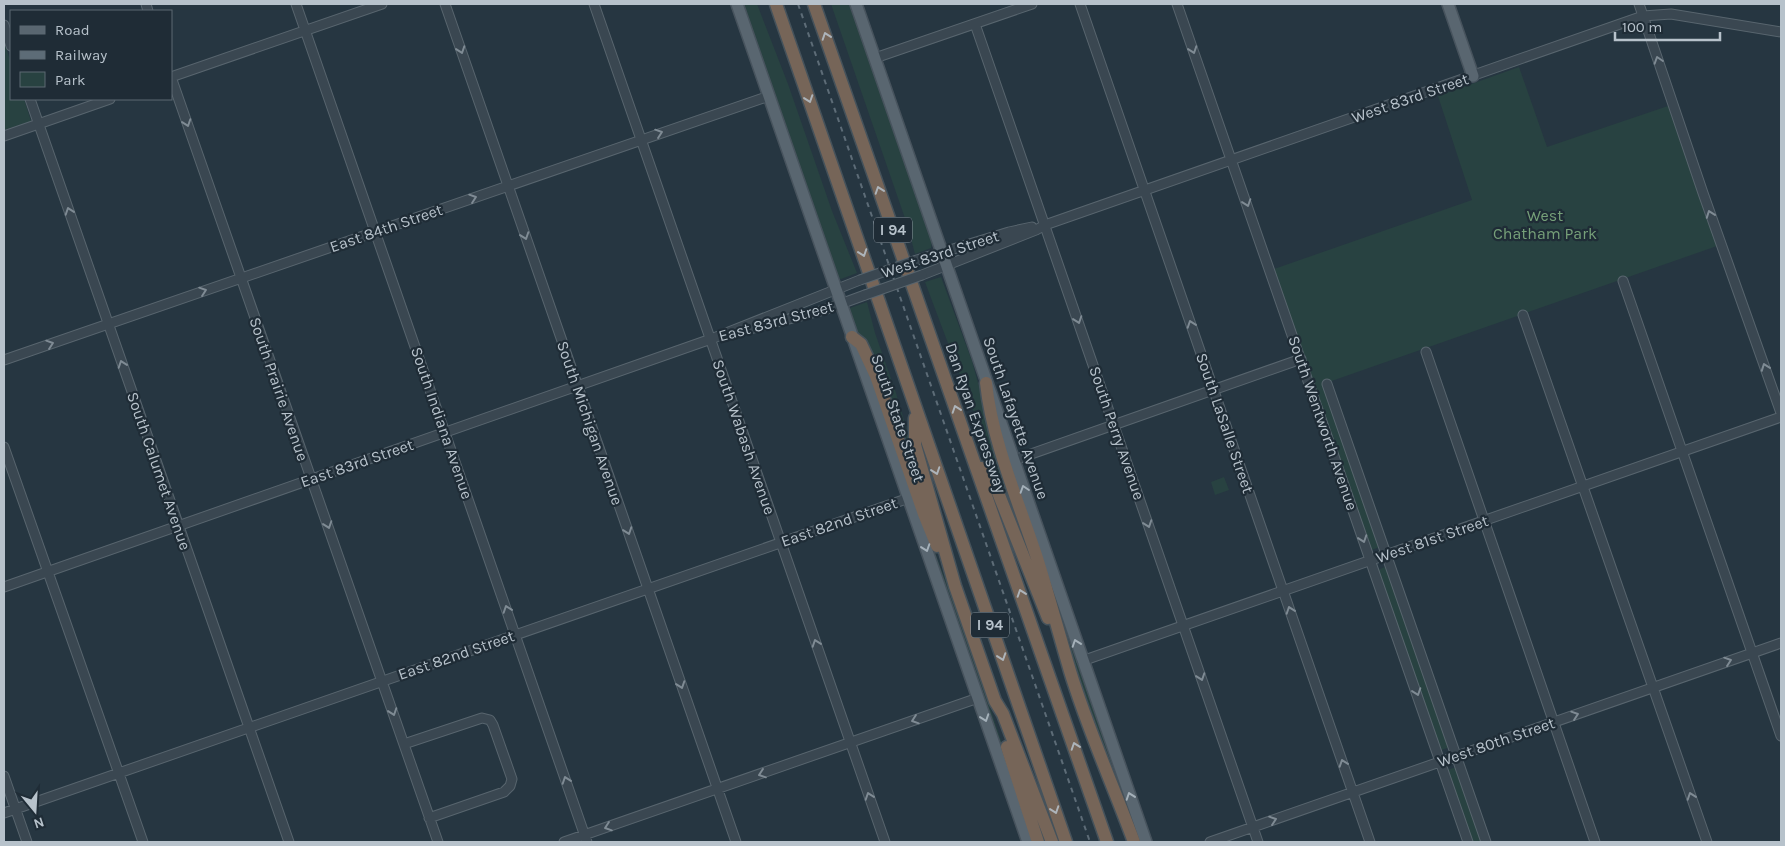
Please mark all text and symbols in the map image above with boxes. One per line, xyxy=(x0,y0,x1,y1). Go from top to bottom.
legend xyxy=(10,10,172,100)
scale bar xyxy=(1615,10,1720,42)
text: 100 m xyxy=(1622,18,1662,36)
text: Road xyxy=(55,21,90,39)
one-way arrow xyxy=(821,32,831,41)
one-way arrow xyxy=(455,45,465,54)
one-way arrow xyxy=(1187,45,1197,54)
text: Railway xyxy=(55,46,107,64)
one-way arrow xyxy=(1654,56,1664,65)
street label: West 83rd Street xyxy=(1349,69,1471,127)
text: Park xyxy=(55,71,85,89)
one-way arrow xyxy=(803,95,813,103)
one-way arrow xyxy=(181,118,191,126)
one-way arrow xyxy=(655,129,663,139)
one-way arrow xyxy=(875,186,885,194)
one-way arrow xyxy=(468,194,476,204)
one-way arrow xyxy=(1241,199,1251,207)
street label: East 84th Street xyxy=(327,200,445,256)
park label: West Chatham Park xyxy=(1493,206,1597,243)
one-way arrow xyxy=(64,207,74,216)
one-way arrow xyxy=(1706,210,1716,219)
road number: I 94 xyxy=(874,218,912,242)
street label: West 83rd Street xyxy=(879,226,1001,282)
one-way arrow xyxy=(520,232,530,240)
one-way arrow xyxy=(857,248,867,257)
one-way arrow xyxy=(199,287,207,297)
street label: East 83rd Street xyxy=(716,297,836,345)
street label: South Prairie Avenue xyxy=(245,315,313,463)
one-way arrow xyxy=(1072,316,1082,324)
one-way arrow xyxy=(1187,320,1197,328)
street label: South Wentworth Avenue xyxy=(1284,333,1362,513)
street label: South Lafayette Avenue xyxy=(979,334,1053,502)
street label: South Michigan Avenue xyxy=(553,338,627,508)
one-way arrow xyxy=(45,340,54,350)
street label: Dan Ryan Expressway xyxy=(941,340,1011,496)
street label: South Indiana Avenue xyxy=(407,344,477,502)
street label: South LaSalle Street xyxy=(1192,350,1258,496)
street label: South State Street xyxy=(867,352,929,484)
street label: South Wabash Avenue xyxy=(708,357,780,517)
one-way arrow xyxy=(118,361,128,369)
one-way arrow xyxy=(1761,363,1771,372)
street label: South Perry Avenue xyxy=(1085,364,1149,502)
street label: South Calumet Avenue xyxy=(123,389,195,553)
one-way arrow xyxy=(952,405,962,414)
street label: East 83rd Street xyxy=(298,435,416,491)
one-way arrow xyxy=(931,466,941,474)
one-way arrow xyxy=(1020,485,1030,494)
street label: East 82nd Street xyxy=(778,493,900,551)
street label: West 81st Street xyxy=(1373,511,1491,567)
one-way arrow xyxy=(1142,519,1152,527)
one-way arrow xyxy=(322,520,332,529)
one-way arrow xyxy=(622,527,632,535)
one-way arrow xyxy=(1358,534,1368,542)
one-way arrow xyxy=(920,543,930,552)
one-way arrow xyxy=(1017,589,1027,598)
one-way arrow xyxy=(503,606,513,614)
one-way arrow xyxy=(1286,606,1296,614)
road number: I 94 xyxy=(971,612,1009,638)
street label: East 82nd Street xyxy=(395,626,517,684)
one-way arrow xyxy=(811,639,821,647)
one-way arrow xyxy=(1072,639,1082,648)
one-way arrow xyxy=(996,652,1006,661)
one-way arrow xyxy=(1724,657,1732,667)
one-way arrow xyxy=(1195,672,1205,681)
one-way arrow xyxy=(675,680,685,688)
one-way arrow xyxy=(1411,687,1421,696)
one-way arrow xyxy=(387,707,397,715)
one-way arrow xyxy=(1570,711,1579,721)
one-way arrow xyxy=(979,713,989,722)
street label: West 80th Street xyxy=(1435,713,1557,771)
one-way arrow xyxy=(912,714,920,724)
one-way arrow xyxy=(1070,743,1080,751)
one-way arrow xyxy=(1339,759,1349,768)
one-way arrow xyxy=(758,768,767,778)
one-way arrow xyxy=(562,776,572,784)
north arrow xyxy=(10,786,60,836)
one-way arrow xyxy=(865,792,875,801)
one-way arrow xyxy=(1126,792,1136,801)
one-way arrow xyxy=(1687,792,1697,801)
one-way arrow xyxy=(1049,806,1059,814)
text: N xyxy=(31,813,46,833)
one-way arrow xyxy=(1268,816,1277,826)
one-way arrow xyxy=(605,821,613,831)

